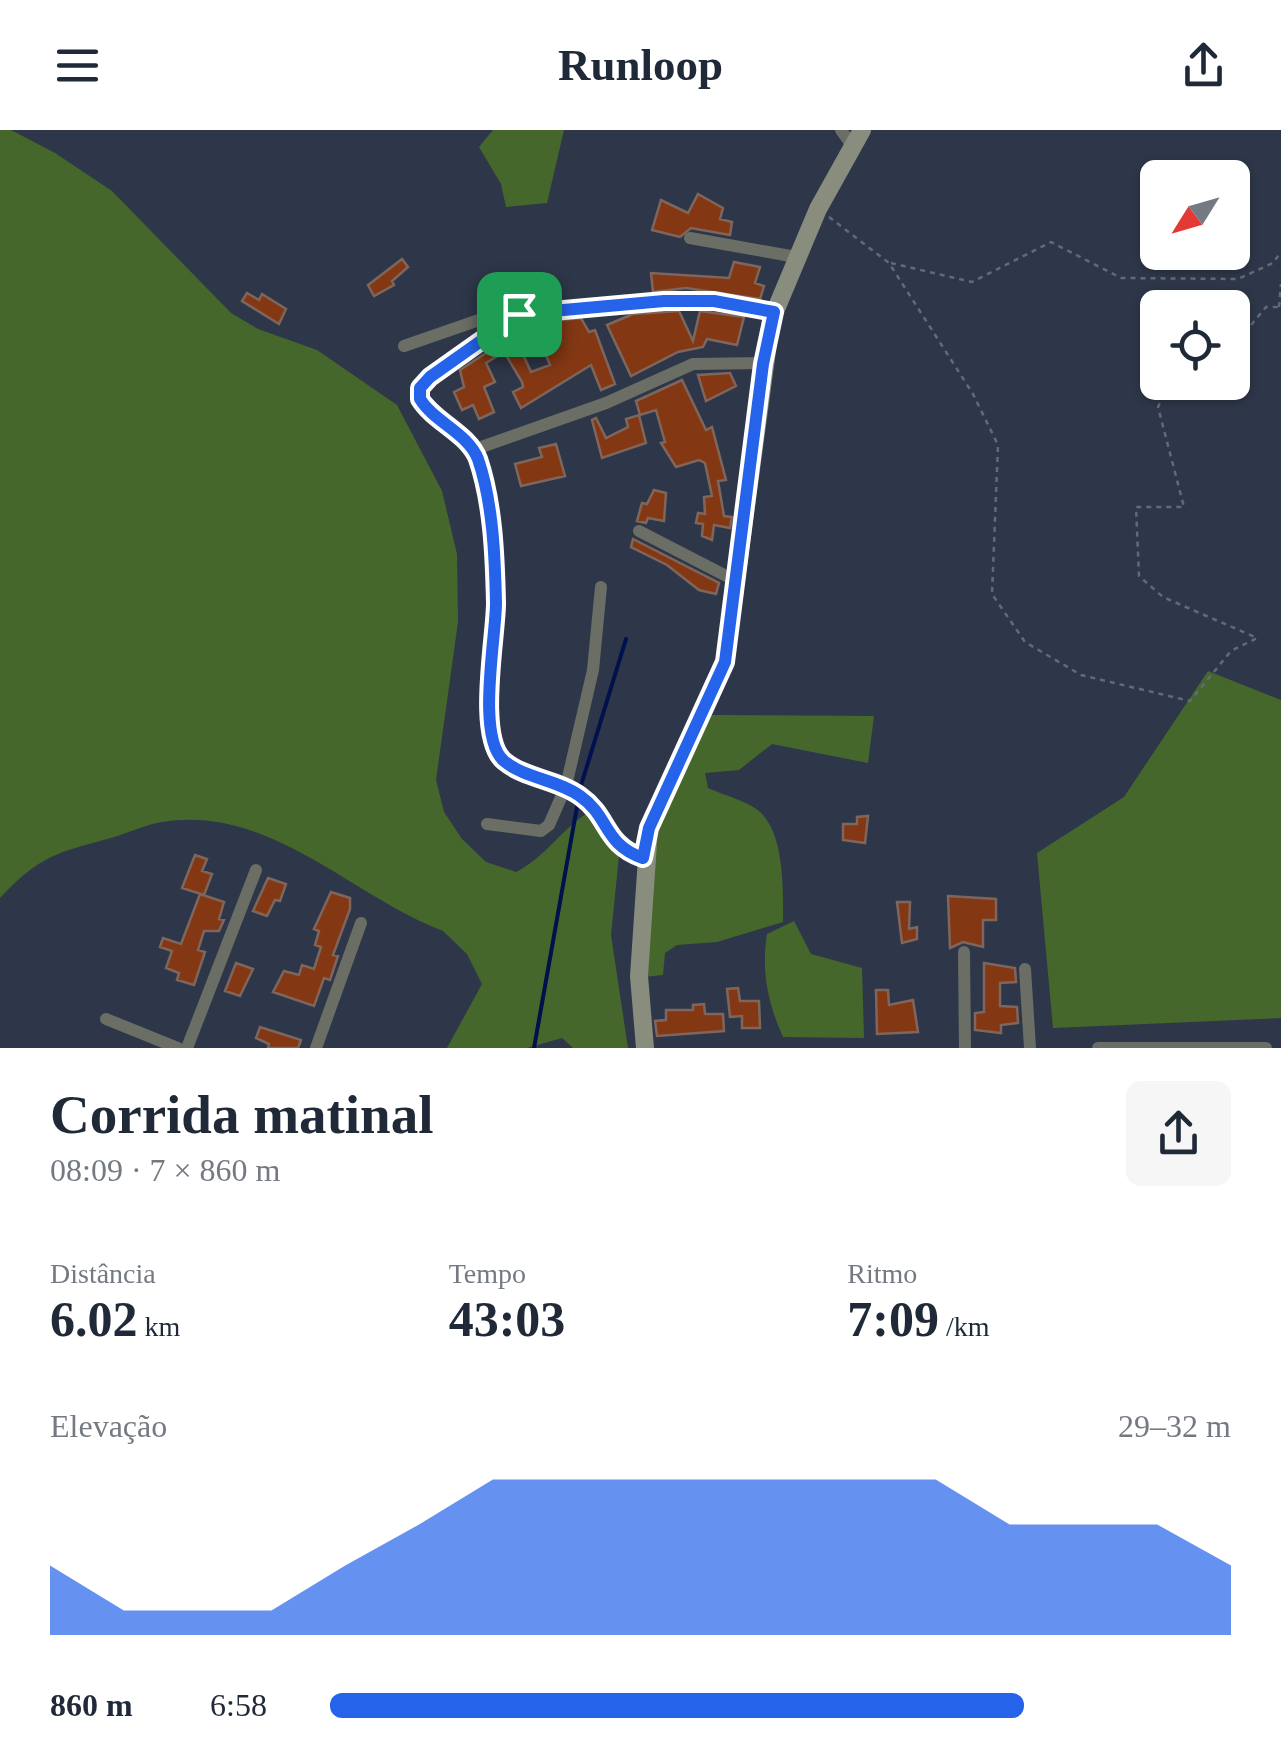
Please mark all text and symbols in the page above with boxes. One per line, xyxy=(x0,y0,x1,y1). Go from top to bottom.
icon: menu xyxy=(50,38,105,93)
icon: share xyxy=(1176,38,1231,93)
text: Runloop xyxy=(558,40,723,90)
north arrow xyxy=(1140,160,1250,270)
map controls xyxy=(1140,160,1250,400)
pin xyxy=(477,272,562,357)
icon: arrive xyxy=(492,287,547,342)
button: locate xyxy=(1140,290,1250,400)
button: share xyxy=(1126,1081,1231,1186)
text: Corrida matinal xyxy=(50,1084,433,1145)
text: 08:09 · 7 × 860 m xyxy=(50,1152,280,1188)
text: Distância xyxy=(50,1258,156,1289)
text: Tempo xyxy=(449,1258,526,1289)
text: Ritmo xyxy=(847,1258,917,1289)
text: 6.02 xyxy=(50,1291,138,1347)
text: 43:03 xyxy=(449,1291,565,1347)
text: 7:09 xyxy=(847,1291,939,1347)
text: km xyxy=(138,1311,180,1342)
text: /km xyxy=(939,1311,990,1342)
text: Elevação xyxy=(50,1408,167,1444)
text: 29–32 m xyxy=(1118,1408,1231,1444)
text: 860 m xyxy=(50,1687,133,1723)
text: 6:58 xyxy=(210,1687,267,1723)

